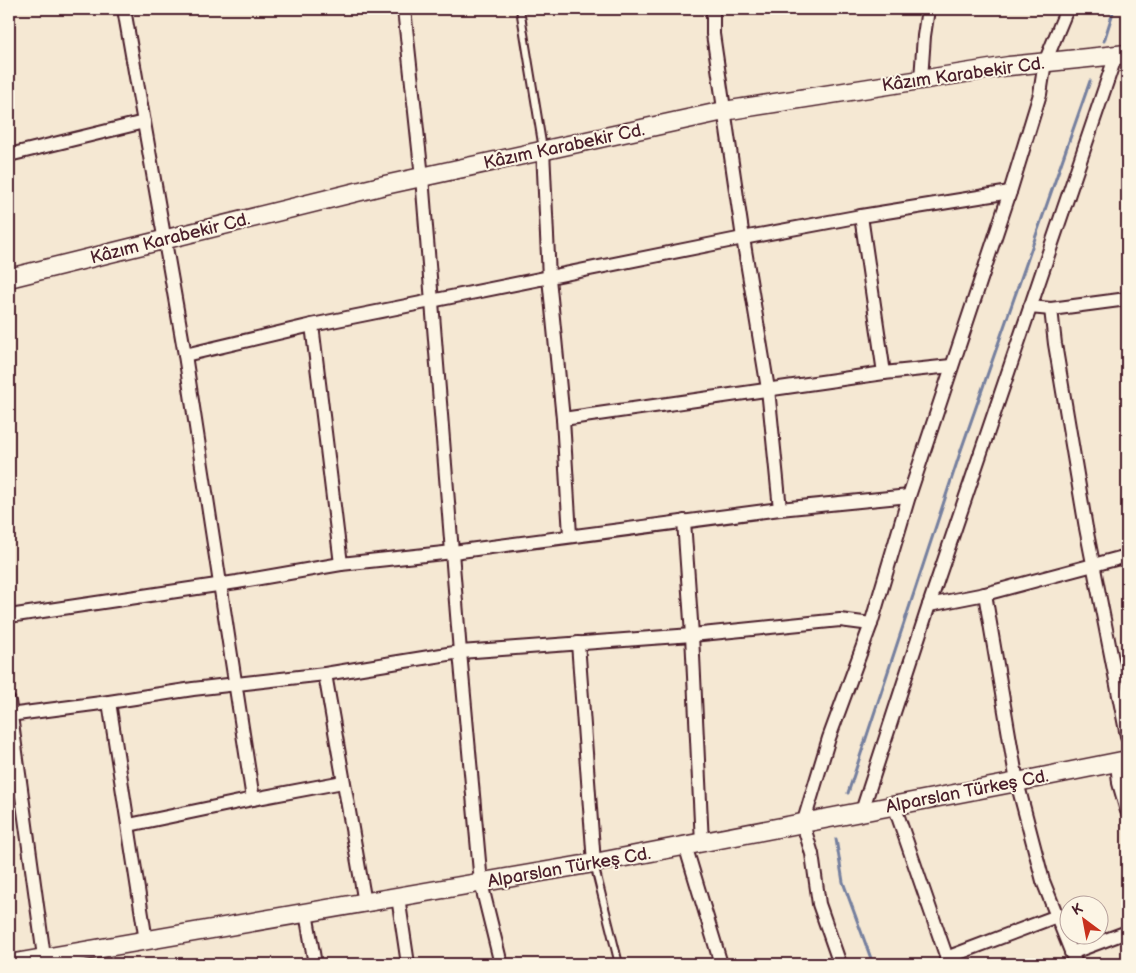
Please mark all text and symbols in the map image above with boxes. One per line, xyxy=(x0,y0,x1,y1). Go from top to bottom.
street label: Kâzım Karabekir Cd. xyxy=(880,53,1046,96)
street label: Kâzım Karabekir Cd. xyxy=(482,119,646,174)
street label: Kâzım Karabekir Cd. xyxy=(88,208,252,269)
street label: Alparslan Türkeş Cd. xyxy=(884,765,1050,818)
street label: Alparslan Türkeş Cd. xyxy=(486,843,652,892)
north arrow xyxy=(1058,896,1108,946)
text: K xyxy=(1069,899,1086,919)

